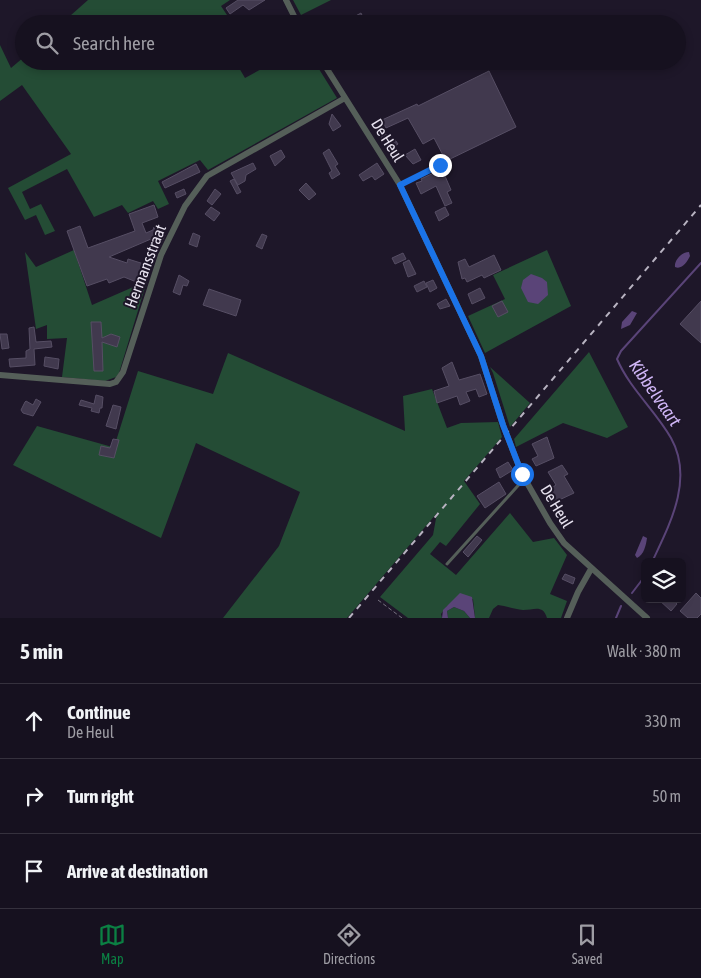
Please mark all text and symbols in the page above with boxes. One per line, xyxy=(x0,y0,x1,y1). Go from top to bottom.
search box xyxy=(15,15,686,70)
icon: search xyxy=(33,29,61,57)
text: Search here xyxy=(73,32,155,54)
street label: De Heul xyxy=(368,115,408,165)
route end xyxy=(429,154,452,177)
street label: Hermansstraat xyxy=(121,221,169,310)
water label: Kibbelvaart xyxy=(625,355,686,431)
route start xyxy=(511,463,534,486)
street label: De Heul xyxy=(537,481,577,531)
map controls xyxy=(641,558,686,603)
button: layers xyxy=(641,558,686,603)
text: 5 min xyxy=(20,639,63,663)
text: Walk · 380 m xyxy=(607,642,681,660)
text: Continue xyxy=(67,701,131,723)
icon: ahead xyxy=(20,707,48,735)
text: 330 m xyxy=(645,712,681,730)
text: De Heul xyxy=(67,723,114,741)
icon: right xyxy=(20,782,48,810)
text: Turn right xyxy=(67,785,134,807)
text: 50 m xyxy=(652,787,681,805)
icon: arrive xyxy=(20,857,48,885)
text: Arrive at destination xyxy=(67,860,208,882)
tab: Map xyxy=(98,921,126,967)
tab: Directions xyxy=(323,921,375,967)
tab: Saved xyxy=(572,921,603,967)

